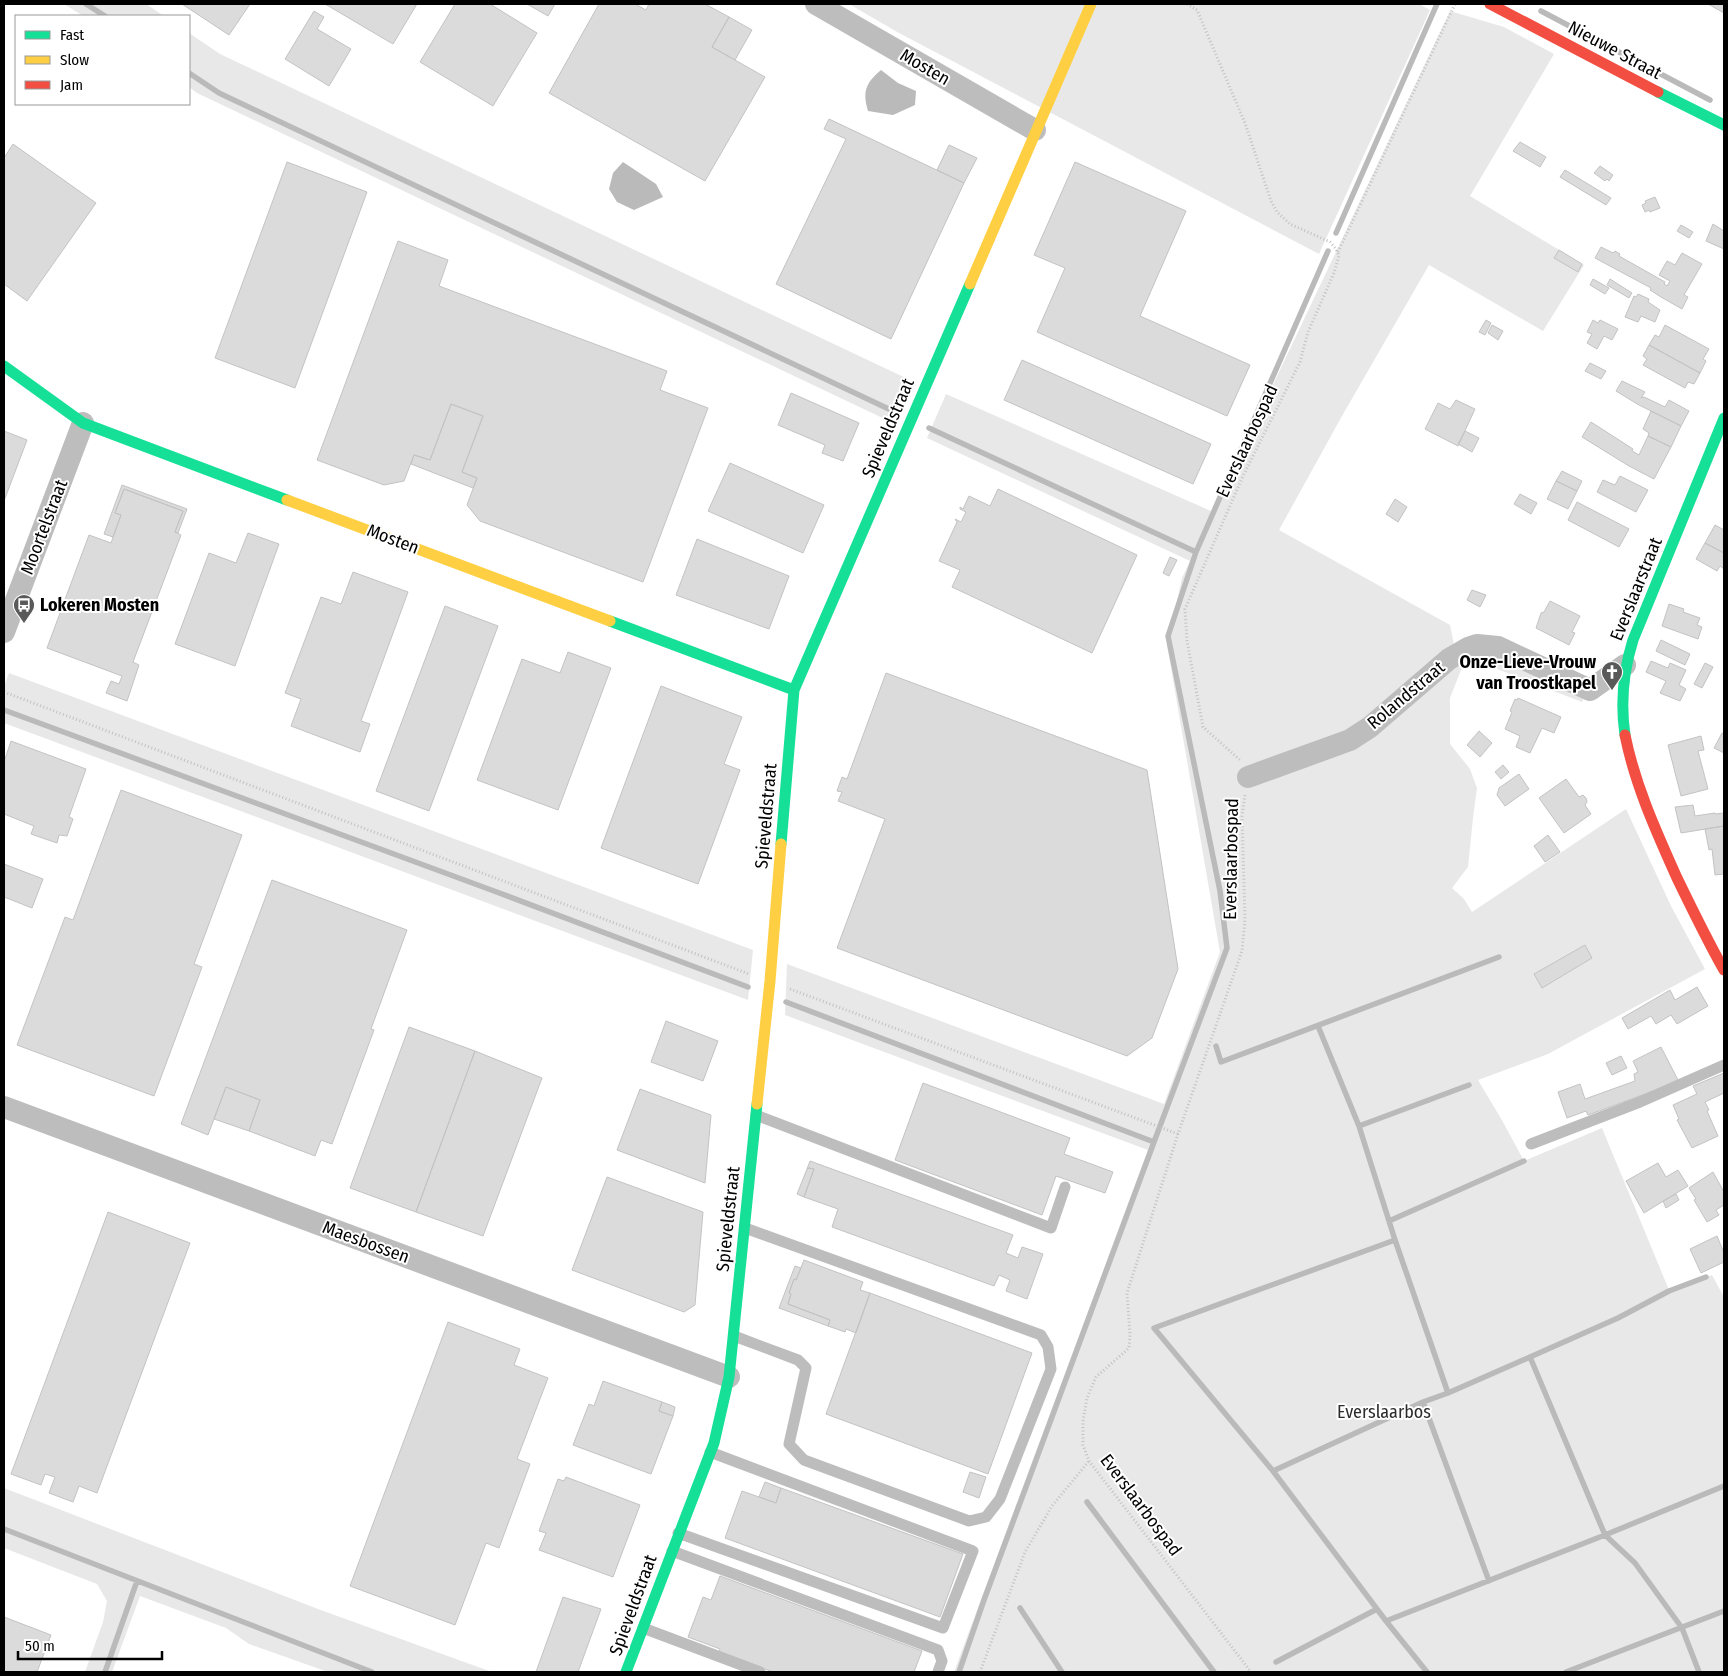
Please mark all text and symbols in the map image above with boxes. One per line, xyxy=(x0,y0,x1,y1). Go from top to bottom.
legend xyxy=(15,15,190,105)
street label: Nieuwe Straat xyxy=(1565,16,1666,84)
text: Fast xyxy=(60,26,84,44)
street label: Mosten xyxy=(896,44,954,90)
text: Slow xyxy=(60,51,89,69)
text: Jam xyxy=(60,76,83,94)
street label: Spieveldstraat xyxy=(857,375,919,481)
street label: Everslaarbospad xyxy=(1211,381,1283,501)
street label: Moortelstraat xyxy=(16,476,72,578)
street label: Mosten xyxy=(364,519,422,559)
street label: Everslaarstraat xyxy=(1605,534,1667,644)
bus stop icon: Lokeren Mosten xyxy=(12,593,36,624)
place label: Lokeren Mosten xyxy=(40,594,159,616)
place label: Onze-Lieve-Vrouw van Troostkapel xyxy=(1460,651,1597,694)
street label: Rolandstraat xyxy=(1363,656,1449,734)
church icon: Onze-Lieve-Vrouw van Troostkapel xyxy=(1600,660,1624,691)
street label: Spieveldstraat xyxy=(750,762,782,870)
street label: Everslaarbospad xyxy=(1219,798,1243,920)
street label: Spieveldstraat xyxy=(712,1165,744,1273)
street label: Maesbossen xyxy=(320,1216,412,1268)
park label: Everslaarbos xyxy=(1337,1401,1431,1423)
street label: Everslaarbospad xyxy=(1096,1450,1186,1560)
street label: Spieveldstraat xyxy=(605,1551,661,1658)
scale bar xyxy=(18,1628,161,1660)
text: 50 m xyxy=(25,1637,55,1655)

